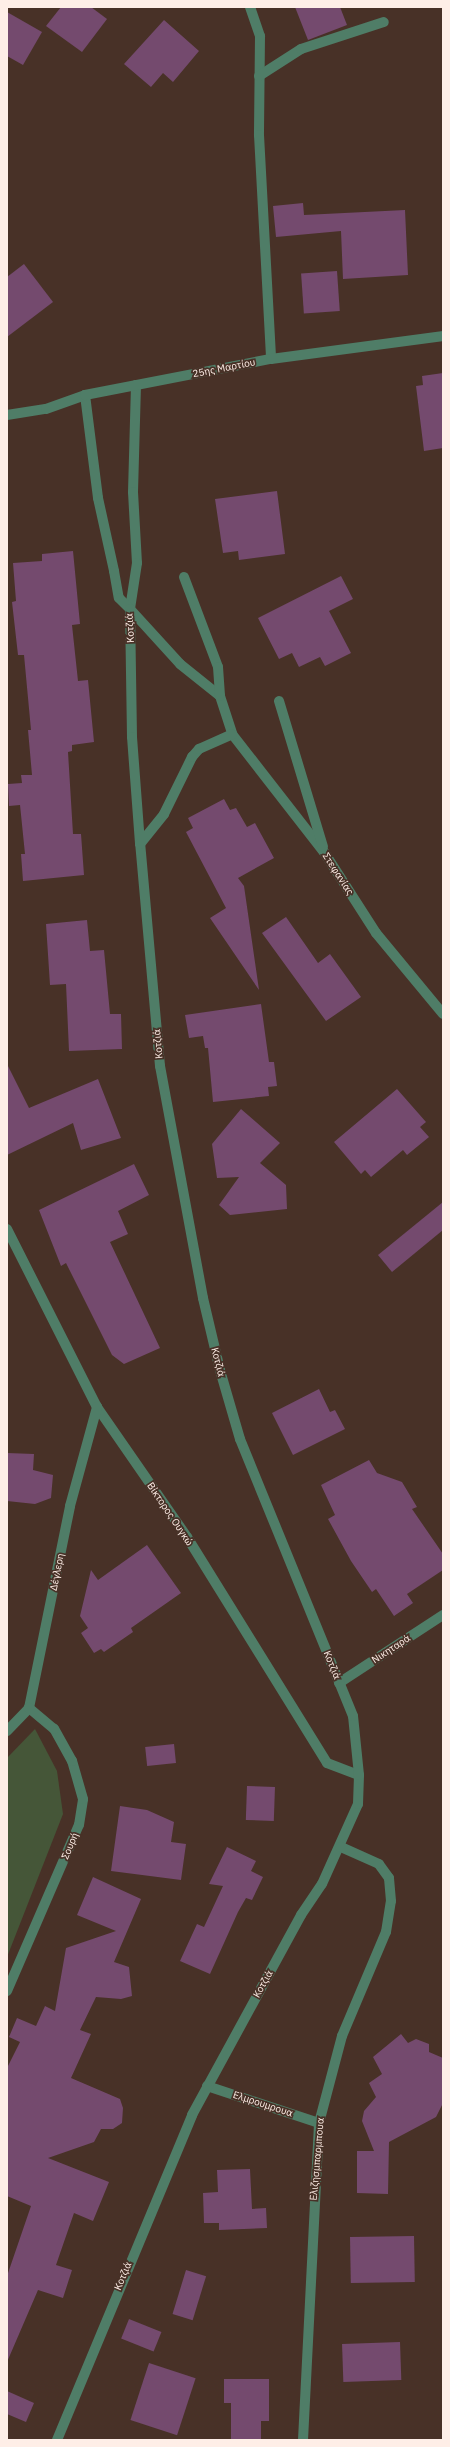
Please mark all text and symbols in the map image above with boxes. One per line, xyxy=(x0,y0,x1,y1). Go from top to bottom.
street label: 25ης Μαρτίου xyxy=(192,356,256,380)
street label: Κοτζιά xyxy=(123,613,137,643)
street label: Στεφανίας xyxy=(320,851,356,897)
street label: Κοτζιά xyxy=(151,1029,165,1059)
street label: Κοτζιά xyxy=(209,1346,227,1378)
street label: Βίκτορος Ουγκώ xyxy=(144,1480,196,1548)
street label: Δέγλερη xyxy=(48,1552,66,1592)
street label: Νικηταρά xyxy=(369,1632,413,1666)
street label: Κοτζιά xyxy=(321,1649,343,1681)
street label: Σουρή xyxy=(59,1831,81,1861)
street label: Κοτζιά xyxy=(251,1968,275,2000)
street label: Ελμρουμρουα xyxy=(231,2089,295,2119)
street label: Ελιζησμπαρμπουα xyxy=(307,2117,327,2201)
street label: Κοτζιά xyxy=(112,2260,134,2292)

